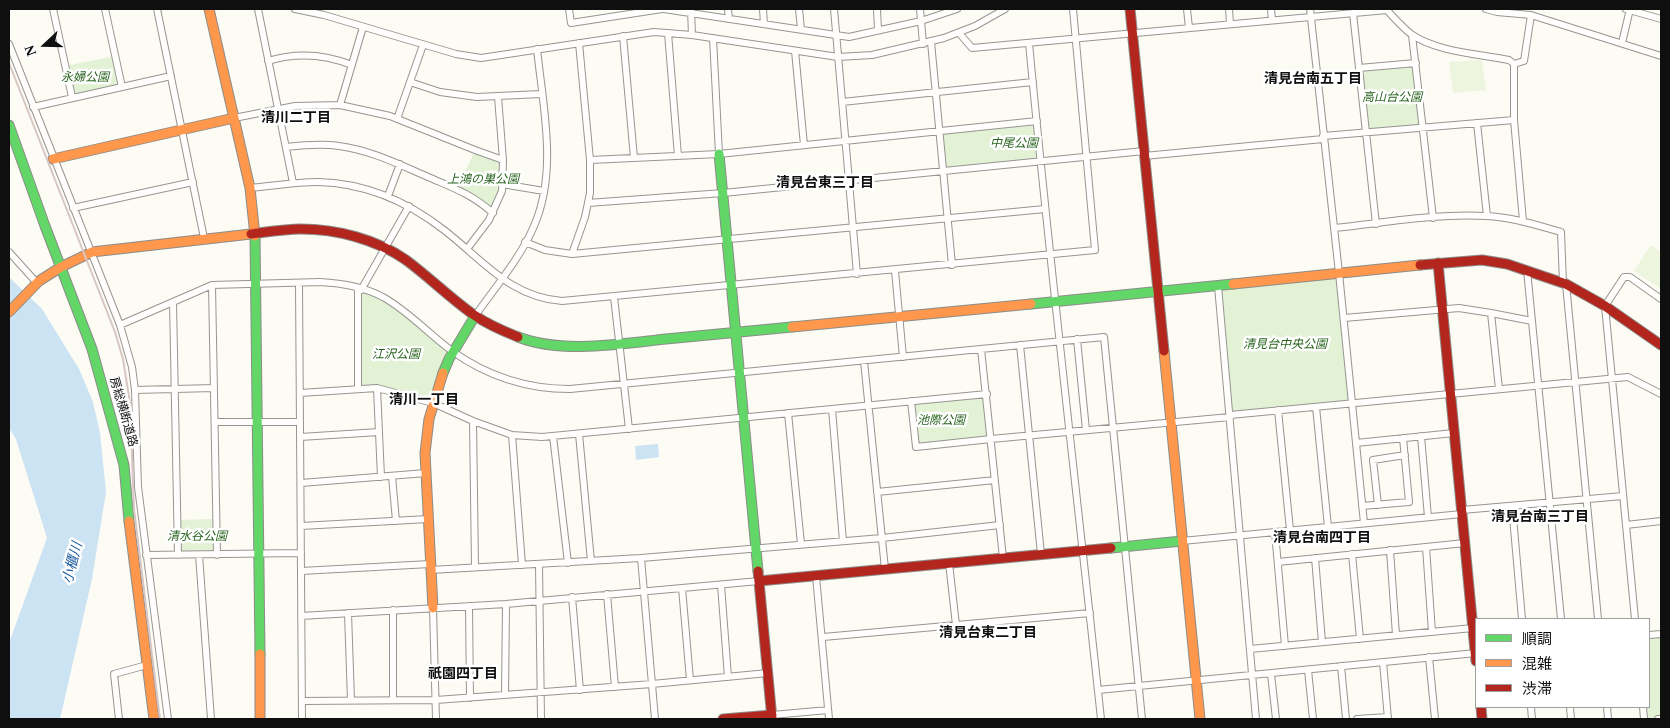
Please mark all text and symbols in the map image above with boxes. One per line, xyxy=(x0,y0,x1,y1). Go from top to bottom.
north arrow xyxy=(20,20,70,70)
text: N xyxy=(22,43,39,58)
park label: 永婦公園 xyxy=(61,71,109,85)
district label: 清見台南五丁目 xyxy=(1264,71,1362,87)
park label: 高山台公園 xyxy=(1362,91,1422,105)
district label: 清川二丁目 xyxy=(261,110,331,126)
park label: 中尾公園 xyxy=(990,137,1038,151)
park label: 上鴻の巣公園 xyxy=(447,173,519,187)
district label: 清見台東三丁目 xyxy=(776,175,874,191)
park label: 清見台中央公園 xyxy=(1243,338,1327,352)
park label: 江沢公園 xyxy=(372,348,420,362)
street label: 房総横断道路 xyxy=(106,375,140,449)
district label: 清川一丁目 xyxy=(389,392,459,408)
park label: 池際公園 xyxy=(917,414,965,428)
district label: 清見台南三丁目 xyxy=(1491,509,1589,525)
park label: 清水谷公園 xyxy=(167,530,227,544)
district label: 清見台南四丁目 xyxy=(1273,530,1371,546)
water label: 小櫃川 xyxy=(59,541,87,585)
legend xyxy=(1475,618,1650,708)
district label: 清見台東二丁目 xyxy=(939,625,1037,641)
text: 順調 xyxy=(1522,631,1552,647)
text: 混雑 xyxy=(1522,656,1552,672)
district label: 祇園四丁目 xyxy=(428,666,498,682)
text: 渋滞 xyxy=(1522,681,1552,697)

